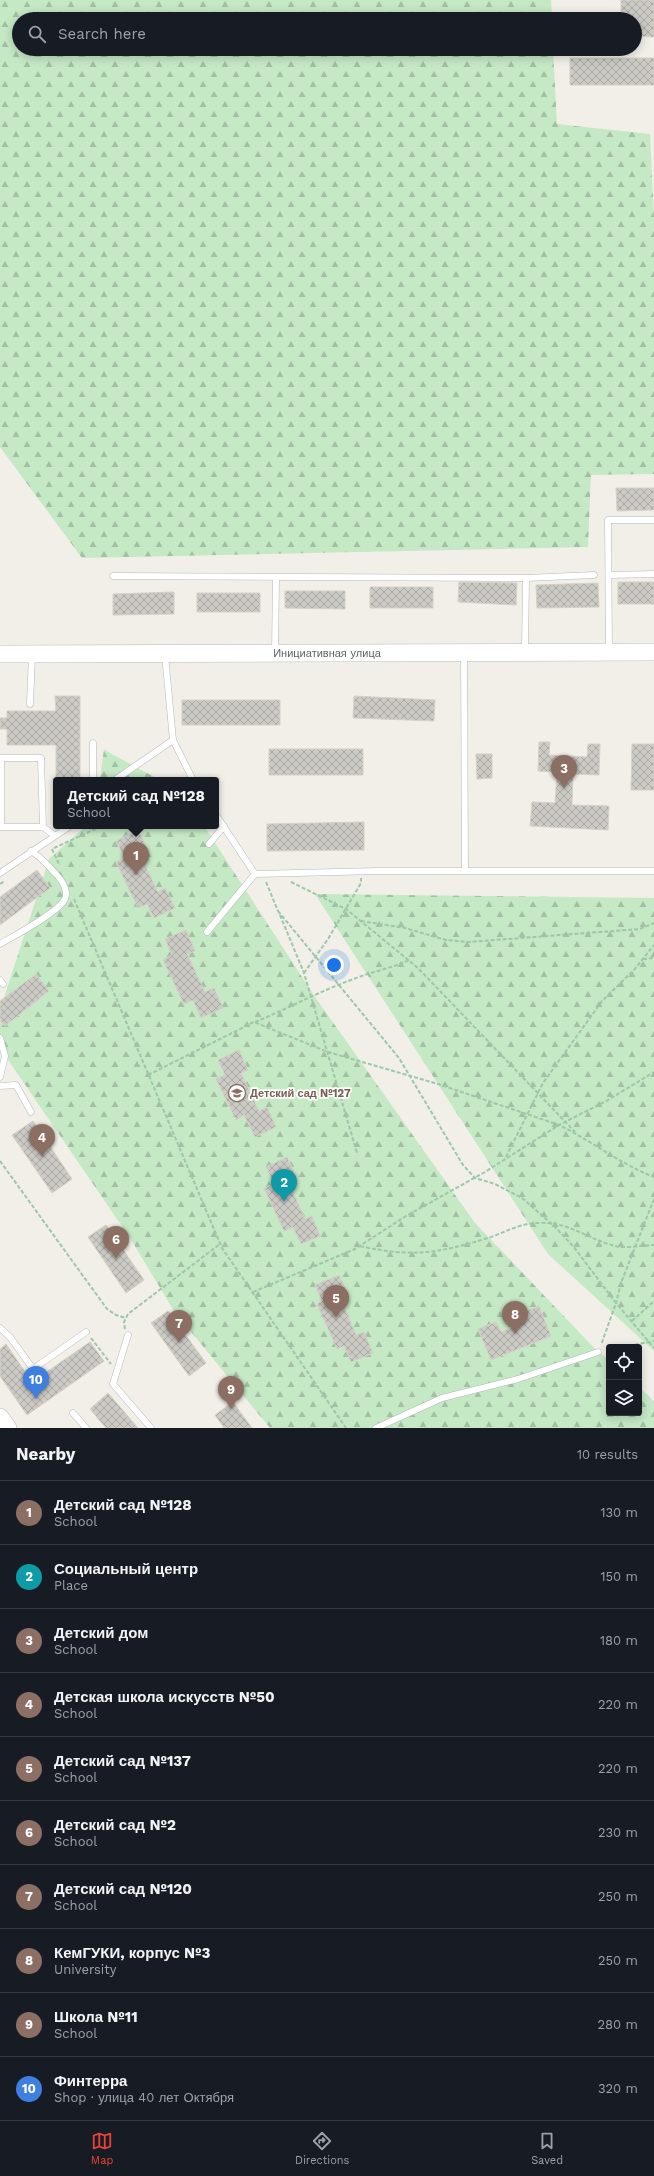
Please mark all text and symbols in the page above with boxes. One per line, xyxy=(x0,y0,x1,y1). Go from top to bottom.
search box xyxy=(12,12,642,56)
icon: search xyxy=(26,23,48,45)
text: Search here xyxy=(58,25,146,43)
street label: Инициативная улица xyxy=(273,647,382,660)
pin: 3 xyxy=(551,755,577,788)
popup xyxy=(53,777,219,829)
text: Детский сад №128 xyxy=(67,787,205,805)
text: School xyxy=(67,805,110,820)
pin: 1 xyxy=(123,842,149,875)
your location xyxy=(324,955,344,975)
school or university icon: Детский сад №127 xyxy=(227,1083,247,1103)
place label: Детский сад №127 xyxy=(250,1087,351,1100)
pin: 4 xyxy=(29,1124,55,1157)
pin: 2 xyxy=(271,1169,297,1202)
pin: 6 xyxy=(103,1226,129,1259)
pin: 5 xyxy=(323,1285,349,1318)
pin: 8 xyxy=(502,1301,528,1334)
pin: 7 xyxy=(166,1310,192,1343)
map controls xyxy=(606,1344,642,1416)
button: locate xyxy=(606,1344,642,1380)
pin: 10 xyxy=(23,1366,49,1399)
pin: 9 xyxy=(218,1376,244,1409)
button: layers xyxy=(606,1380,642,1416)
text: Nearby xyxy=(16,1444,75,1464)
text: 10 results xyxy=(577,1447,638,1462)
text: Детский сад №128 xyxy=(54,1496,192,1514)
text: 1 xyxy=(26,1505,32,1520)
text: 130 m xyxy=(600,1505,638,1520)
text: School xyxy=(54,1514,97,1529)
text: Социальный центр xyxy=(54,1560,198,1578)
text: 2 xyxy=(25,1569,33,1584)
text: 150 m xyxy=(600,1569,638,1584)
text: Place xyxy=(54,1578,88,1593)
text: Детский дом xyxy=(54,1624,148,1642)
text: 3 xyxy=(25,1633,33,1648)
text: 180 m xyxy=(600,1633,638,1648)
text: School xyxy=(54,1642,97,1657)
text: Детская школа искусств №50 xyxy=(54,1688,275,1706)
text: 4 xyxy=(25,1697,33,1712)
text: 220 m xyxy=(598,1697,638,1712)
text: School xyxy=(54,1706,97,1721)
text: Детский сад №137 xyxy=(54,1752,191,1770)
text: 5 xyxy=(25,1761,33,1776)
text: 220 m xyxy=(598,1761,638,1776)
text: School xyxy=(54,1770,97,1785)
text: Детский сад №2 xyxy=(54,1816,176,1834)
text: 6 xyxy=(25,1825,33,1840)
text: 230 m xyxy=(598,1825,638,1840)
text: School xyxy=(54,1834,97,1849)
text: Детский сад №120 xyxy=(54,1880,192,1898)
text: 7 xyxy=(25,1889,33,1904)
text: 250 m xyxy=(598,1889,638,1904)
text: School xyxy=(54,1898,97,1913)
text: КемГУКИ, корпус №3 xyxy=(54,1944,210,1962)
text: 8 xyxy=(25,1953,33,1968)
text: 250 m xyxy=(598,1953,638,1968)
text: University xyxy=(54,1962,116,1977)
text: Школа №11 xyxy=(54,2008,138,2026)
text: 9 xyxy=(25,2017,33,2032)
text: 280 m xyxy=(598,2017,638,2032)
text: School xyxy=(54,2026,97,2041)
text: Финтерра xyxy=(54,2072,127,2090)
text: 10 xyxy=(22,2081,36,2096)
text: 320 m xyxy=(598,2081,638,2096)
text: Shop · улица 40 лет Октября xyxy=(54,2090,234,2105)
tab: Map xyxy=(91,2130,113,2167)
tab: Directions xyxy=(295,2130,349,2167)
tab: Saved xyxy=(531,2130,563,2167)

